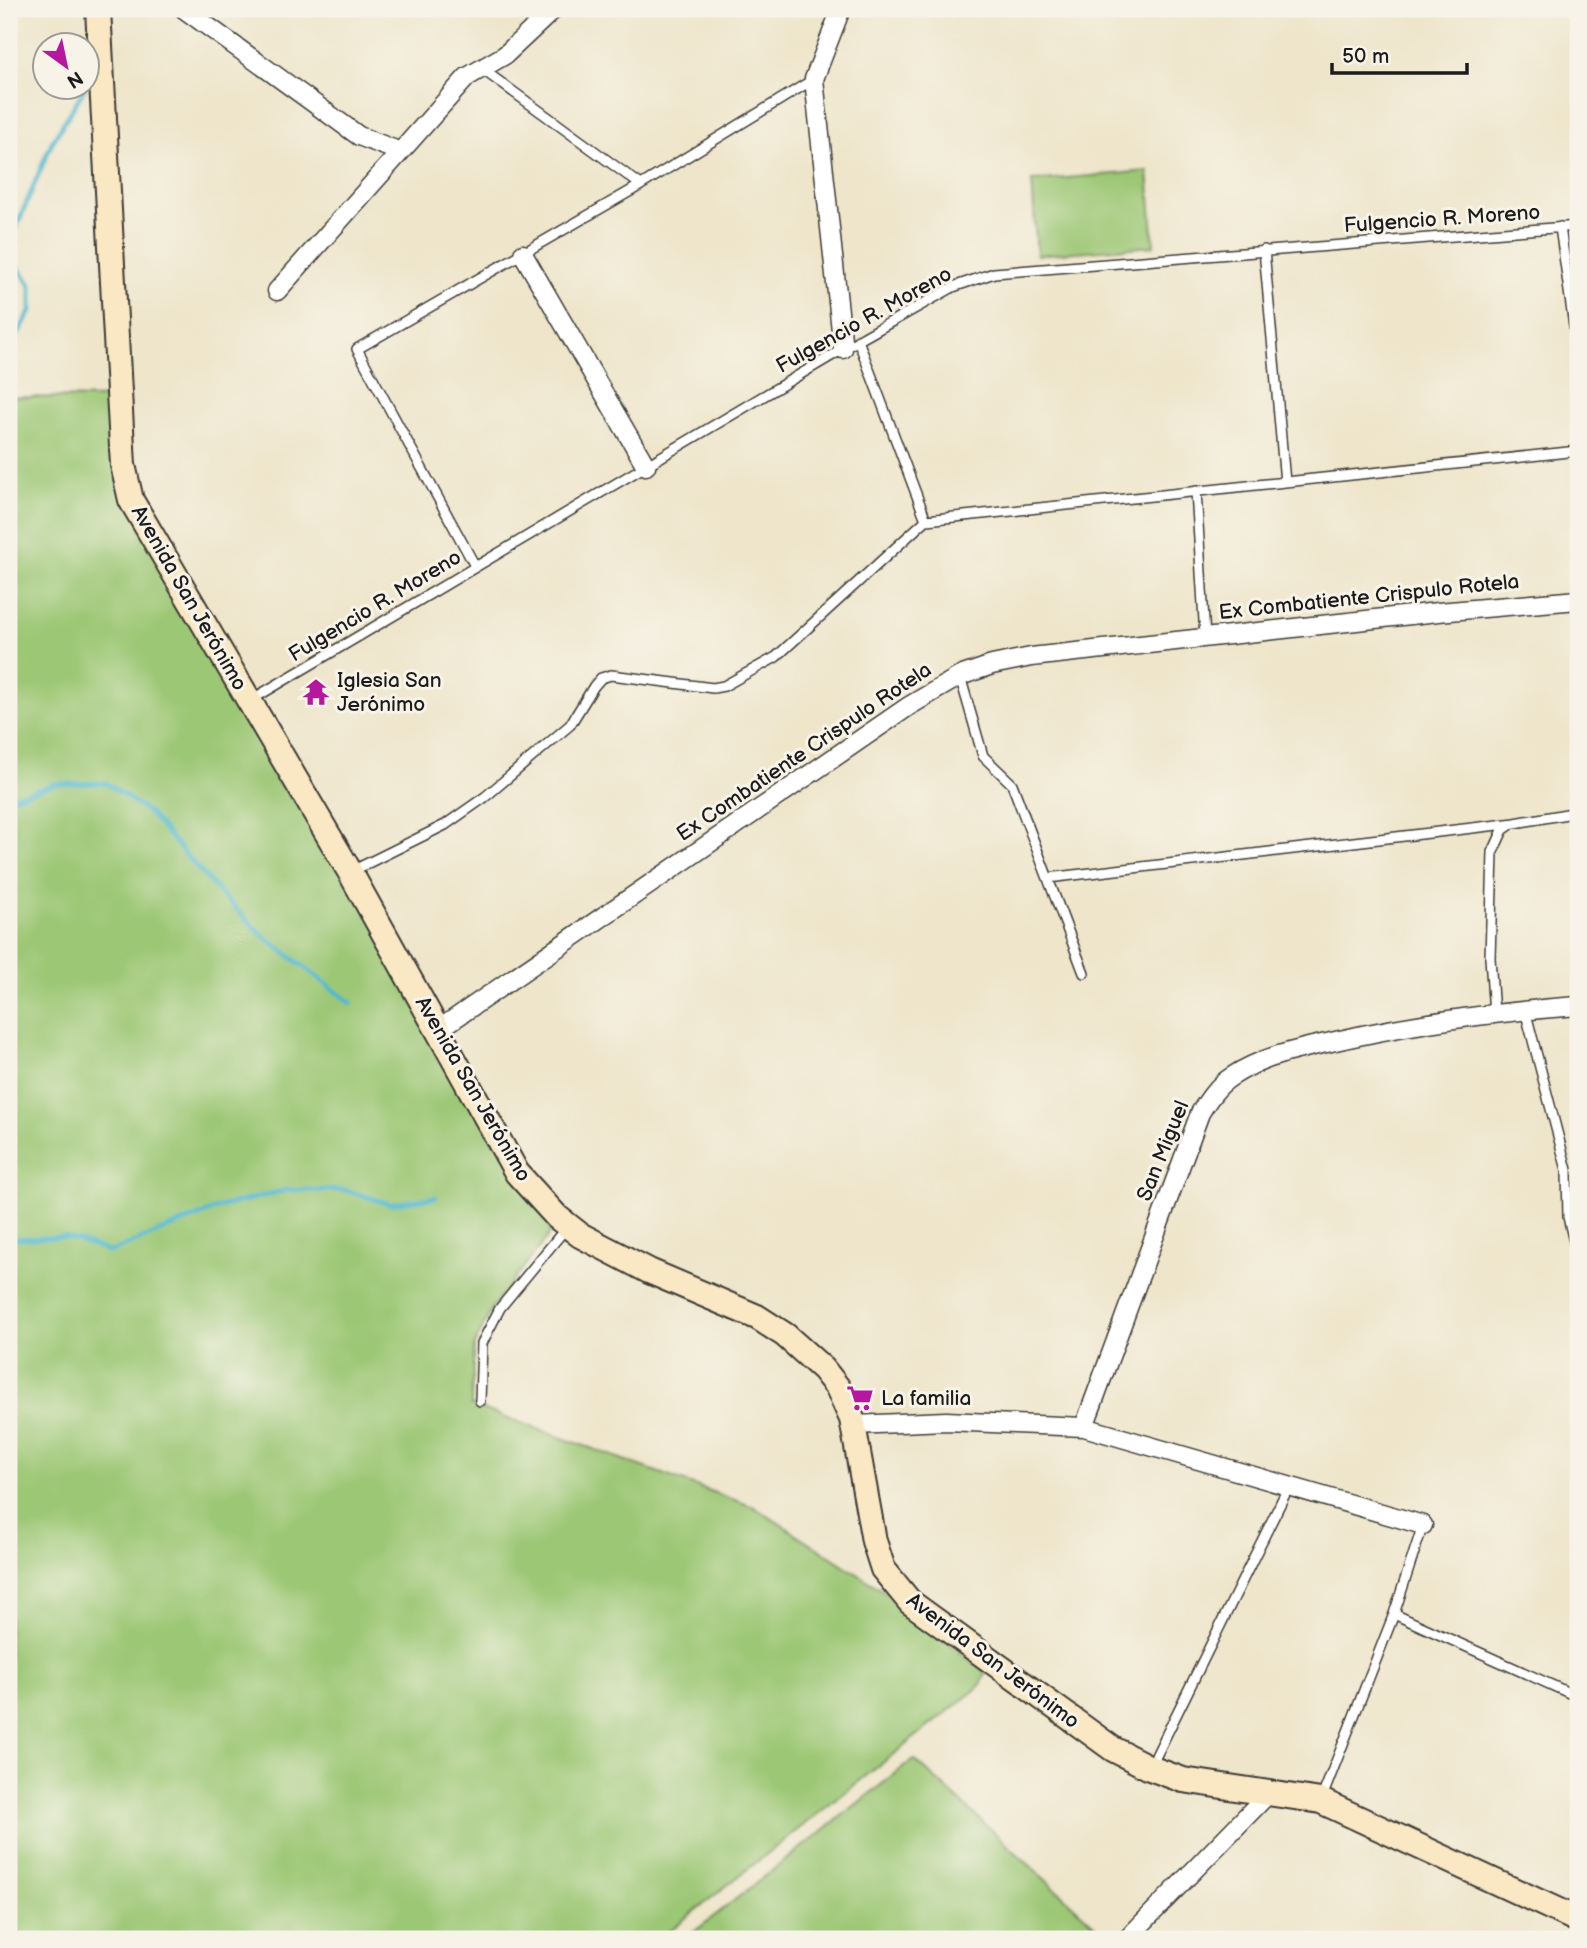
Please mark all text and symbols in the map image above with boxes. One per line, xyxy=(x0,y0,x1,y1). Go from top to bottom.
north arrow xyxy=(32,32,102,102)
scale bar xyxy=(1332,32,1466,76)
text: 50 m xyxy=(1342,44,1389,69)
text: N xyxy=(62,65,87,93)
street label: Fulgencio R. Moreno xyxy=(1343,200,1541,238)
street label: Fulgencio R. Moreno xyxy=(772,261,956,379)
street label: Avenida San Jerónimo xyxy=(126,501,252,695)
street label: Fulgencio R. Moreno xyxy=(284,545,466,667)
street label: Ex Combatiente Crispulo Rotela xyxy=(1218,569,1520,625)
street label: Ex Combatiente Crispulo Rotela xyxy=(672,657,936,847)
place label: Iglesia San Jerónimo xyxy=(337,668,442,717)
temple icon: Iglesia San Jerónimo xyxy=(301,677,331,707)
street label: Avenida San Jerónimo xyxy=(410,992,536,1186)
street label: San Miguel xyxy=(1132,1097,1194,1205)
supermarket icon: La familia xyxy=(845,1383,875,1413)
place label: La familia xyxy=(881,1386,971,1411)
street label: Avenida San Jerónimo xyxy=(902,1588,1084,1734)

